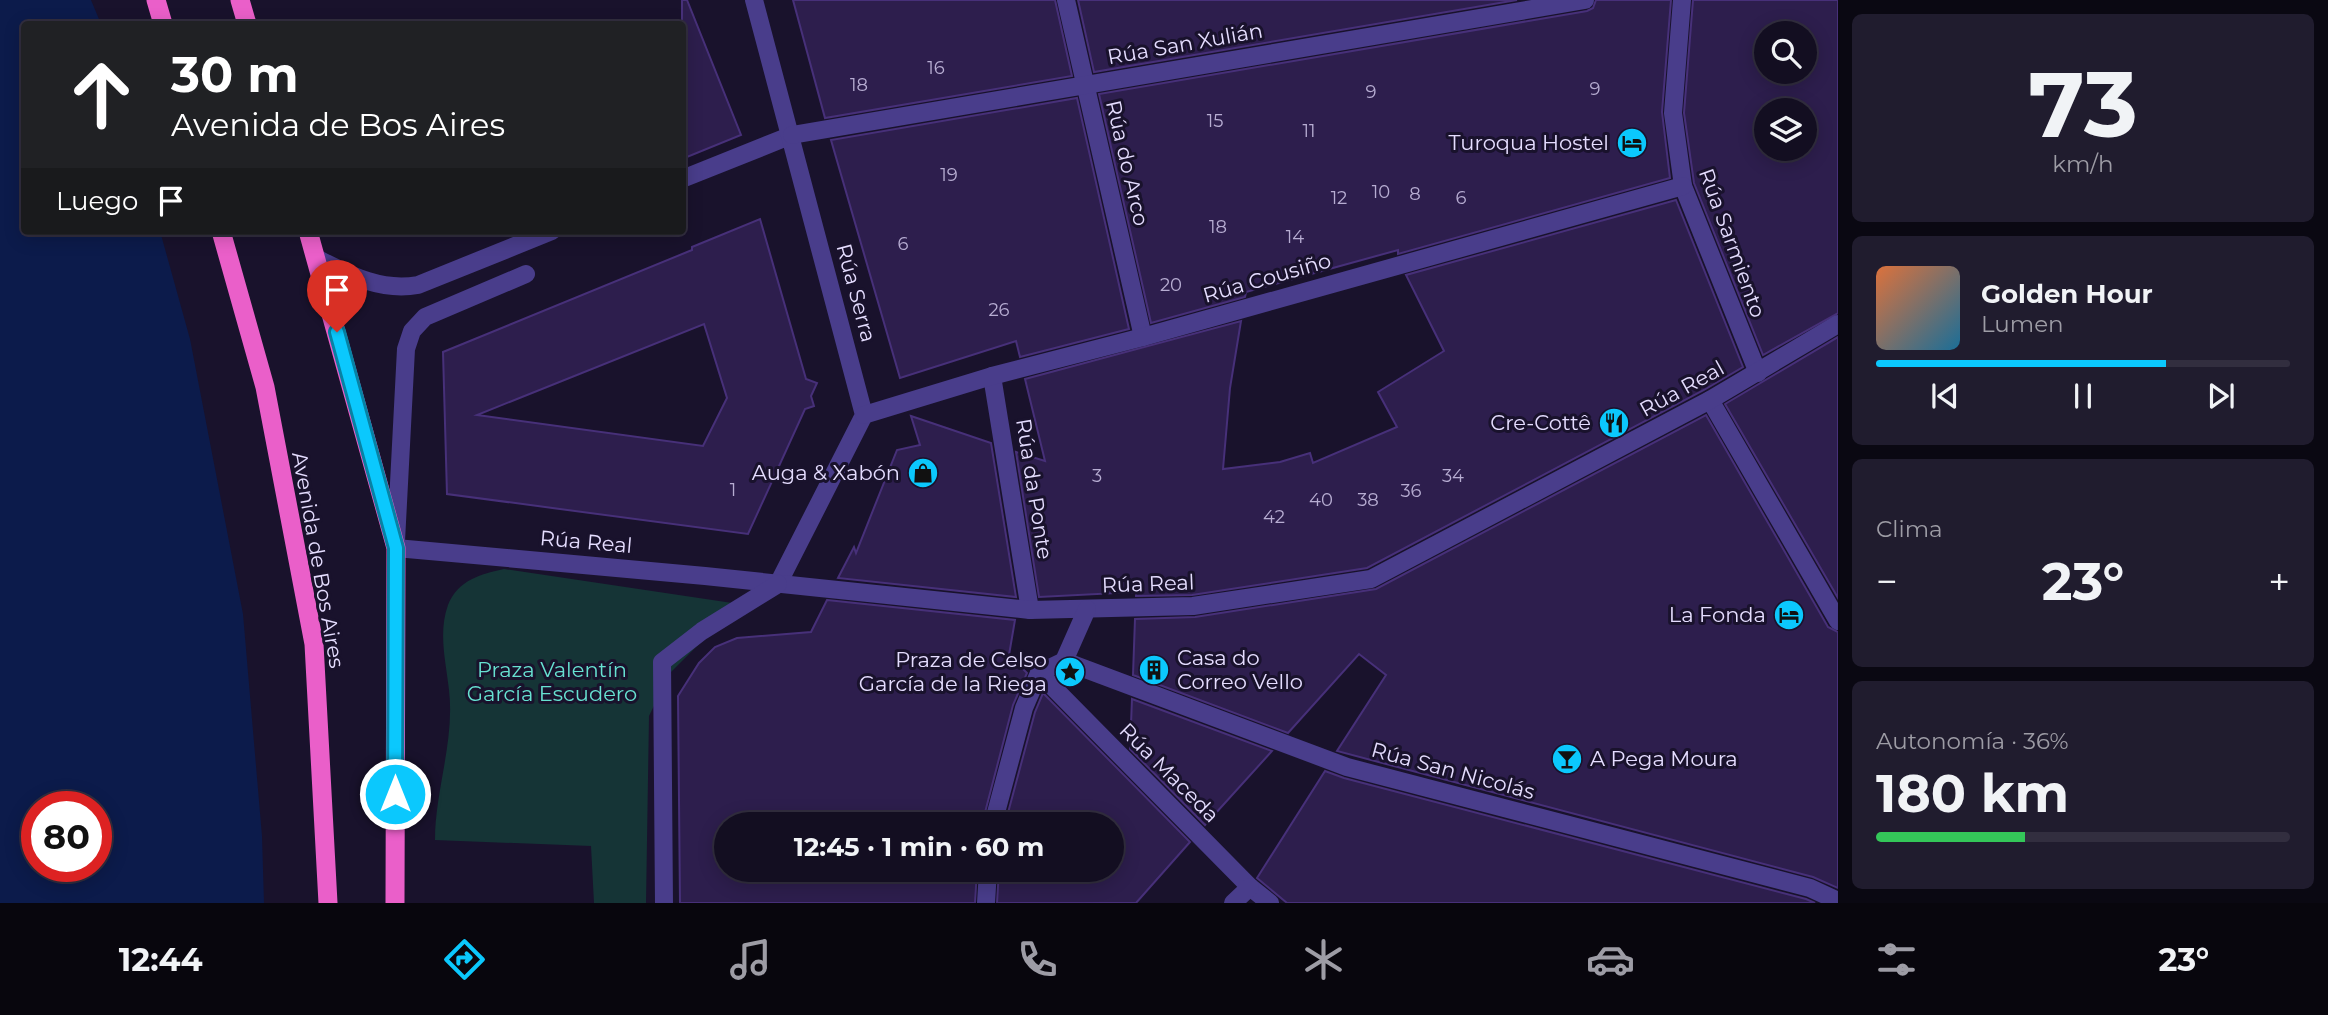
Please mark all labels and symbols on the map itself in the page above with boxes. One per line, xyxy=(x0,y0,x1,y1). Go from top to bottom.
street label: Rúa San Xulián xyxy=(1105,18,1265,69)
house number: 16 xyxy=(927,57,945,79)
house number: 18 xyxy=(850,74,868,96)
house number: 9 xyxy=(1590,78,1601,100)
house number: 9 xyxy=(1366,81,1377,103)
street label: Rúa do Arco xyxy=(1101,98,1154,228)
house number: 15 xyxy=(1207,110,1223,132)
house number: 11 xyxy=(1303,120,1316,142)
hotel icon: Turoqua Hostel xyxy=(1615,126,1649,160)
place label: Turoqua Hostel xyxy=(1449,130,1609,155)
house number: 19 xyxy=(940,164,958,186)
street label: Rúa Sarmiento xyxy=(1694,165,1771,321)
house number: 10 xyxy=(1372,181,1390,203)
house number: 8 xyxy=(1409,183,1421,205)
house number: 12 xyxy=(1331,187,1347,209)
house number: 6 xyxy=(1456,187,1467,209)
house number: 18 xyxy=(1209,216,1227,238)
house number: 14 xyxy=(1286,226,1304,248)
house number: 6 xyxy=(898,233,909,255)
street label: Rúa Serra xyxy=(831,241,882,345)
street label: Rúa Cousiño xyxy=(1200,247,1334,308)
pin xyxy=(307,260,367,332)
house number: 20 xyxy=(1160,274,1182,296)
house number: 26 xyxy=(988,299,1010,321)
street label: Rúa Real xyxy=(1635,355,1728,422)
restaurant icon: Cre-Cottê xyxy=(1597,406,1631,440)
place label: Cre-Cottê xyxy=(1490,410,1591,435)
street label: Rúa da Ponte xyxy=(1011,417,1058,561)
street label: Avenida de Bos Aires xyxy=(287,450,350,670)
shop icon: Auga & Xabón xyxy=(906,456,940,490)
place label: Auga & Xabón xyxy=(752,460,900,485)
house number: 3 xyxy=(1092,465,1102,487)
house number: 34 xyxy=(1442,465,1464,487)
house number: 1 xyxy=(730,479,736,501)
house number: 36 xyxy=(1400,480,1422,502)
house number: 40 xyxy=(1309,489,1333,511)
house number: 38 xyxy=(1357,489,1379,511)
house number: 42 xyxy=(1263,506,1285,528)
street label: Rúa Real xyxy=(539,525,633,558)
street label: Rúa Real xyxy=(1101,569,1195,598)
hotel icon: La Fonda xyxy=(1772,598,1806,632)
place label: La Fonda xyxy=(1669,602,1766,627)
place label: Casa do Correo Vello xyxy=(1177,645,1303,694)
place label: Praza de Celso García de la Riega xyxy=(859,647,1047,696)
building icon: Casa do Correo Vello xyxy=(1137,653,1171,687)
place icon: Praza de Celso García de la Riega xyxy=(1053,655,1087,689)
park label: Praza Valentín García Escudero xyxy=(467,657,637,706)
street label: Rúa Maceda xyxy=(1114,718,1224,828)
street label: Rúa San Nicolás xyxy=(1369,737,1538,804)
bar icon: A Pega Moura xyxy=(1550,742,1584,776)
place label: A Pega Moura xyxy=(1590,746,1738,771)
position arrow xyxy=(358,757,432,831)
speed limit sign: 80 xyxy=(21,791,112,882)

